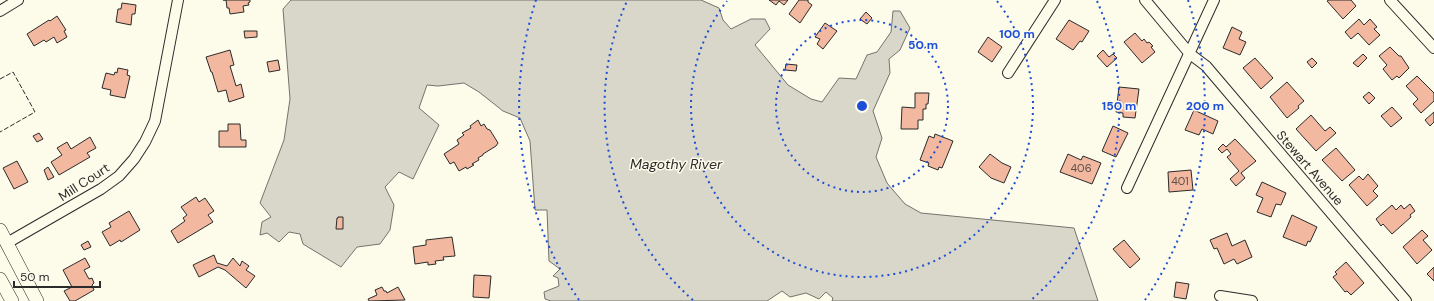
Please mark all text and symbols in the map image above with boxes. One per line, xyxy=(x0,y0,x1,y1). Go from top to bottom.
text: 100 m xyxy=(999,26,1035,42)
text: 50 m xyxy=(908,37,938,53)
text: 150 m xyxy=(1102,98,1136,114)
text: 200 m xyxy=(1186,98,1224,114)
centre of rings xyxy=(855,99,869,113)
street label: Stewart Avenue xyxy=(1273,127,1347,209)
water label: Magothy River xyxy=(630,155,723,173)
street label: Mill Court xyxy=(55,159,113,205)
house number: 406 xyxy=(1070,161,1092,175)
house number: 401 xyxy=(1171,174,1189,188)
scale bar xyxy=(14,263,100,289)
text: 50 m xyxy=(20,269,49,285)

